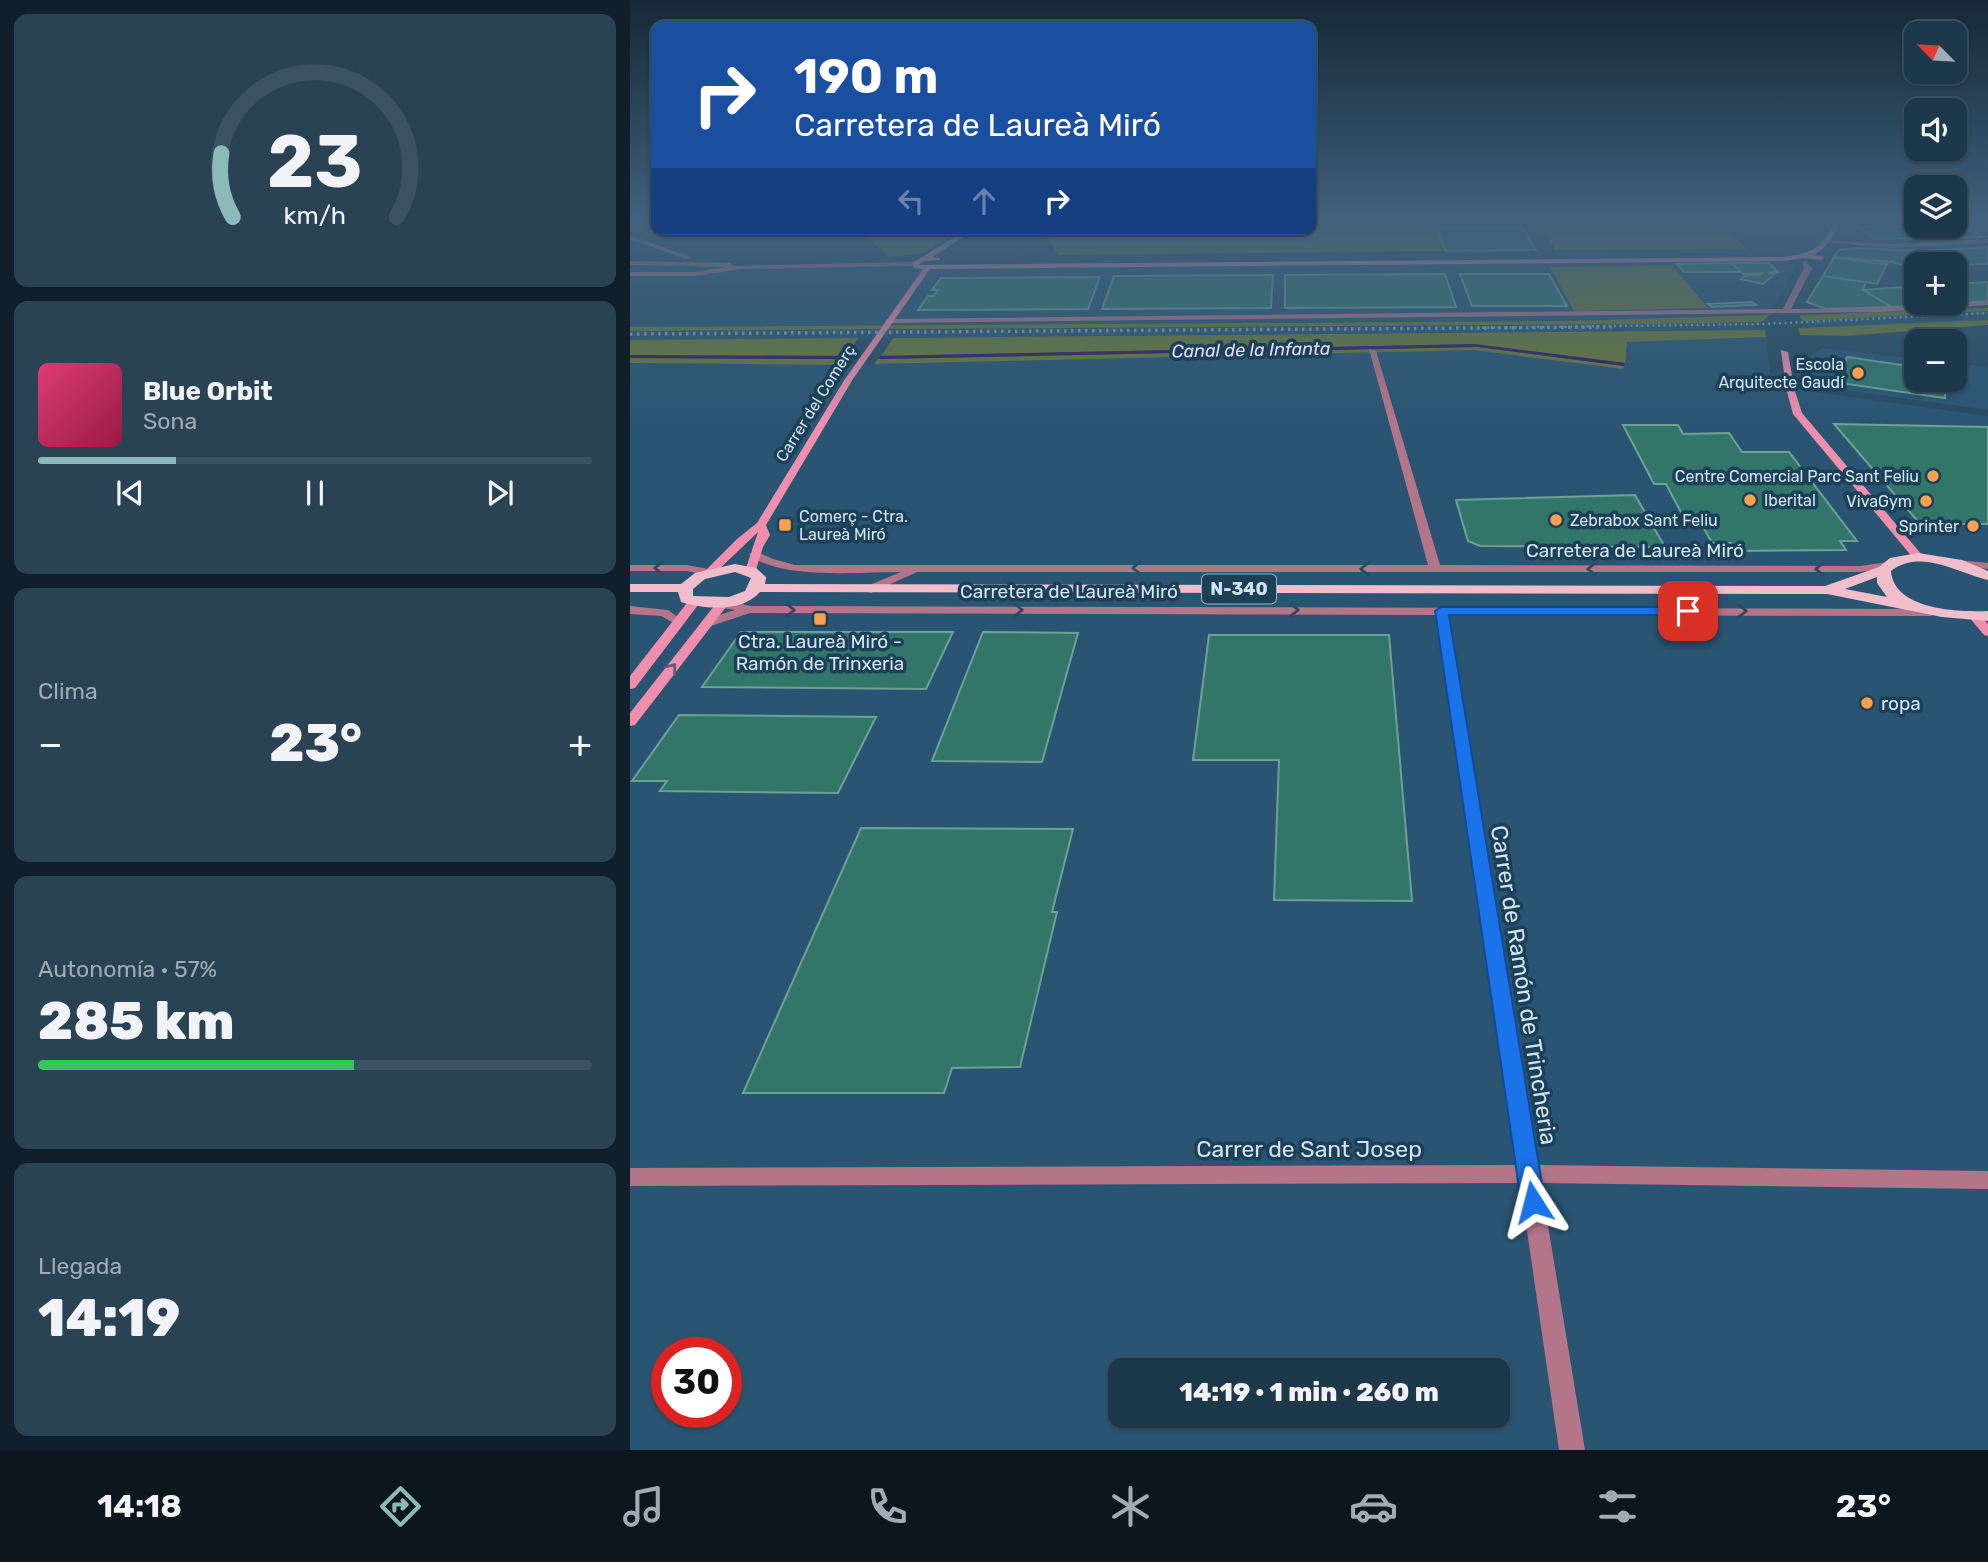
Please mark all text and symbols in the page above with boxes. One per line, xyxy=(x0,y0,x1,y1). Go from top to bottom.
north arrow xyxy=(1904,21,1967,84)
map controls xyxy=(1904,21,1967,392)
text: 190 m xyxy=(794,47,938,105)
icon: right xyxy=(679,49,770,140)
button: sound xyxy=(1904,98,1967,161)
text: Carretera de Laureà Miró xyxy=(794,106,1161,144)
text: 23 xyxy=(267,119,363,205)
button: layers xyxy=(1904,175,1967,238)
icon: left xyxy=(892,182,930,220)
icon: ahead xyxy=(965,182,1003,220)
icon: right xyxy=(1038,182,1076,220)
text: km/h xyxy=(284,200,346,229)
button: + xyxy=(1904,252,1967,315)
button: − xyxy=(1904,329,1967,392)
water label: Canal de la Infanta xyxy=(1171,338,1331,362)
street label: Carrer del Comerç xyxy=(772,341,859,465)
place label: Escola Arquitecte Gaudí xyxy=(1718,355,1845,392)
marker: Escola Arquitecte Gaudí xyxy=(1850,365,1866,381)
text: Blue Orbit xyxy=(143,376,273,407)
text: Sona xyxy=(143,407,197,435)
place label: Centre Comercial Parc Sant Feliu xyxy=(1675,467,1919,486)
marker: Centre Comercial Parc Sant Feliu xyxy=(1925,468,1941,484)
icon: previous xyxy=(111,474,149,512)
icon: pause xyxy=(296,474,334,512)
icon: next xyxy=(481,474,519,512)
place label: Iberital xyxy=(1764,491,1816,510)
marker: Iberital xyxy=(1742,492,1758,508)
place label: VivaGym xyxy=(1846,492,1912,511)
marker: VivaGym xyxy=(1918,493,1934,509)
place label: Comerç - Ctra. Laureà Miró xyxy=(799,507,908,544)
place label: Zebrabox Sant Feliu xyxy=(1570,511,1718,530)
marker: Zebrabox Sant Feliu xyxy=(1548,512,1564,528)
marker: Comerç - Ctra. Laureà Miró xyxy=(777,517,793,533)
place label: Sprinter xyxy=(1899,517,1959,536)
marker: Sprinter xyxy=(1965,518,1981,534)
street label: Carretera de Laureà Miró xyxy=(1526,539,1744,562)
one-way arrow xyxy=(653,560,663,576)
one-way arrow xyxy=(1132,560,1142,576)
one-way arrow xyxy=(1359,561,1370,577)
one-way arrow xyxy=(1587,561,1597,577)
one-way arrow xyxy=(1814,561,1825,577)
road number: N-340 xyxy=(1202,574,1276,604)
street label: Carretera de Laureà Miró xyxy=(960,580,1178,603)
pin xyxy=(1658,581,1718,641)
icon: arrive xyxy=(1669,592,1707,630)
one-way arrow xyxy=(785,602,796,618)
one-way arrow xyxy=(1013,602,1023,618)
one-way arrow xyxy=(1289,603,1300,618)
one-way arrow xyxy=(1737,603,1748,619)
marker: Ctra. Laureà Miró - Ramón de Trinxeria xyxy=(812,611,828,627)
place label: Ctra. Laureà Miró - Ramón de Trinxeria xyxy=(736,630,904,675)
one-way arrow xyxy=(663,664,676,676)
text: Clima xyxy=(38,677,98,705)
place label: ropa xyxy=(1881,692,1921,715)
marker: ropa xyxy=(1859,695,1875,711)
text: 23° xyxy=(269,712,362,774)
text: − xyxy=(38,721,63,767)
text: + xyxy=(568,721,592,767)
street label: Carrer de Ramón de Trincheria xyxy=(1485,823,1563,1147)
text: Autonomía · 57% xyxy=(38,955,217,983)
text: 285 km xyxy=(38,990,235,1052)
street label: Carrer de Sant Josep xyxy=(1196,1135,1422,1163)
position arrow xyxy=(1496,1165,1570,1239)
text: Llegada xyxy=(38,1252,122,1280)
text: 14:19 xyxy=(38,1287,180,1349)
speed limit sign: 30 xyxy=(651,1337,742,1428)
text: 14:19 · 1 min · 260 m xyxy=(1179,1377,1439,1408)
icon: directions xyxy=(376,1482,425,1531)
icon: music xyxy=(619,1482,668,1531)
icon: phone xyxy=(863,1482,912,1531)
icon: climate xyxy=(1106,1482,1155,1531)
icon: car xyxy=(1349,1482,1398,1531)
icon: filters xyxy=(1593,1482,1642,1531)
text: 14:18 xyxy=(97,1487,182,1525)
text: 23° xyxy=(1836,1487,1891,1525)

